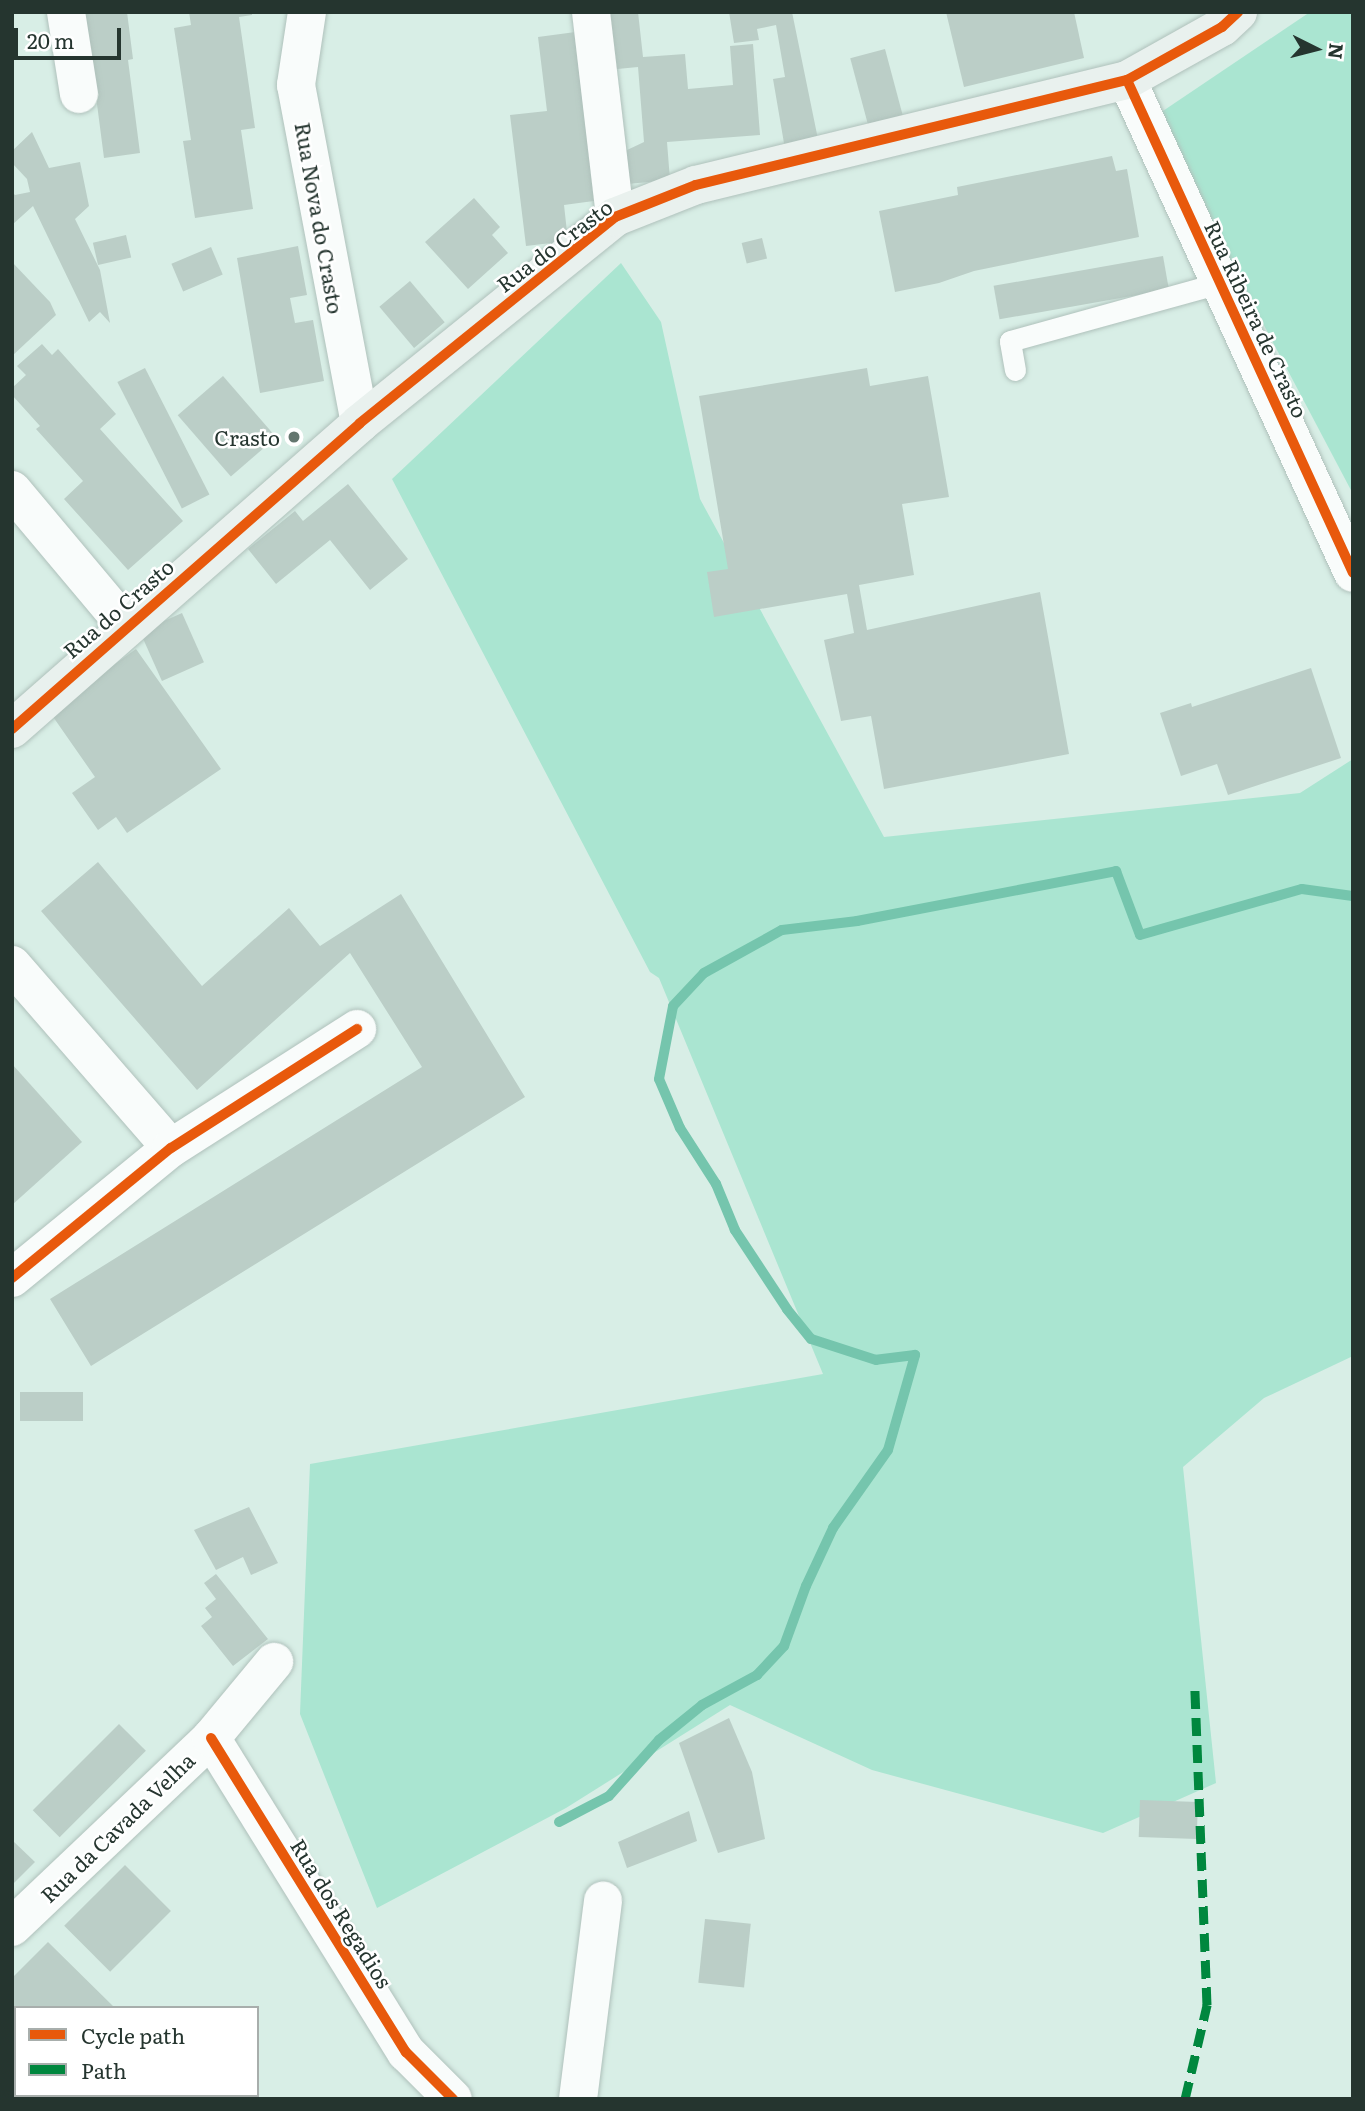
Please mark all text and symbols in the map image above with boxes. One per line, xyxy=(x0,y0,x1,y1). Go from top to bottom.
scale bar xyxy=(18,14,124,58)
north arrow xyxy=(1281,14,1351,84)
text: 20 m xyxy=(27,24,74,55)
text: N xyxy=(1322,42,1352,61)
street label: Rua Nova do Crasto xyxy=(291,120,349,316)
street label: Rua do Crasto xyxy=(491,193,617,297)
street label: Rua Ribeira de Crasto xyxy=(1200,217,1314,421)
place label: Crasto xyxy=(214,424,280,450)
marker: Crasto xyxy=(286,429,302,445)
street label: Rua do Crasto xyxy=(58,553,178,663)
street label: Rua da Cavada Velha xyxy=(35,1747,199,1907)
street label: Rua dos Regadios xyxy=(286,1834,398,1992)
legend xyxy=(14,2006,259,2097)
text: Cycle path xyxy=(81,2019,185,2050)
text: Path xyxy=(81,2054,127,2085)

